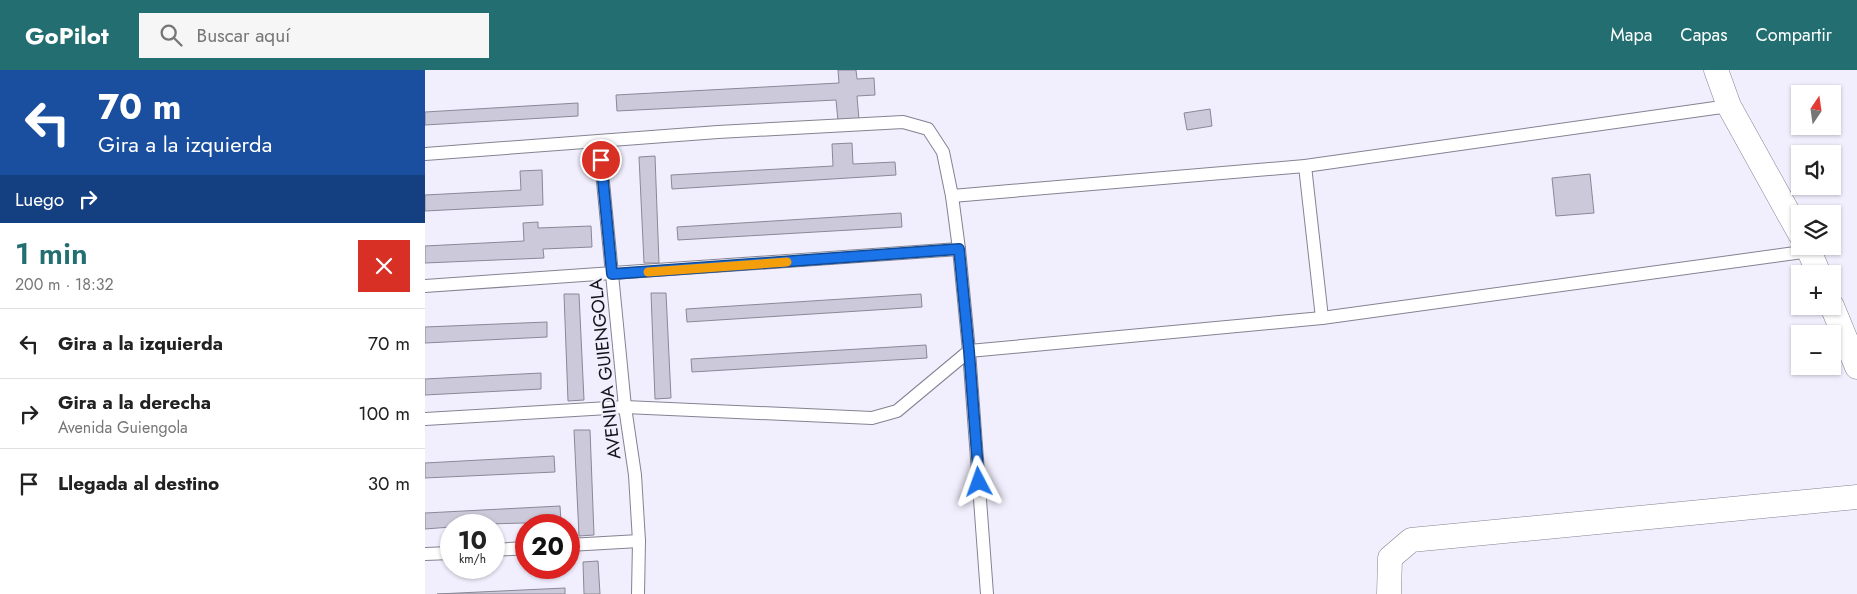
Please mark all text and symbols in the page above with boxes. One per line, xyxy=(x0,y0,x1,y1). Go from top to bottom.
search box xyxy=(139,13,489,58)
text: GoPilot xyxy=(25,18,109,53)
icon: search xyxy=(157,21,185,49)
text: Buscar aquí xyxy=(197,22,290,49)
text: Mapa xyxy=(1610,22,1652,48)
text: Capas xyxy=(1680,22,1728,48)
text: Compartir xyxy=(1756,22,1832,48)
text: 70 m xyxy=(98,82,181,132)
north arrow xyxy=(1791,85,1841,135)
map controls xyxy=(1791,85,1841,375)
icon: left xyxy=(15,90,80,155)
text: Gira a la izquierda xyxy=(98,128,272,160)
pin xyxy=(580,139,622,181)
button: sound xyxy=(1791,145,1841,195)
icon: arrive xyxy=(587,146,615,174)
icon: right xyxy=(74,185,102,213)
text: Luego xyxy=(15,186,64,213)
button: layers xyxy=(1791,205,1841,255)
text: 1 min xyxy=(15,232,88,275)
button: close xyxy=(358,240,410,292)
button: + xyxy=(1791,265,1841,315)
text: 200 m · 18:32 xyxy=(15,273,114,296)
street label: AVENIDA GUIENGOLA xyxy=(583,277,627,461)
button: − xyxy=(1791,325,1841,375)
icon: left xyxy=(15,330,43,358)
text: Gira a la izquierda xyxy=(58,330,223,357)
text: 70 m xyxy=(368,330,410,357)
text: Gira a la derecha xyxy=(58,389,211,416)
icon: right xyxy=(15,400,43,428)
text: 100 m xyxy=(358,400,410,427)
text: Avenida Guiengola xyxy=(58,416,188,439)
position arrow xyxy=(952,455,1004,507)
icon: arrive xyxy=(15,470,43,498)
text: Llegada al destino xyxy=(58,470,219,497)
text: 30 m xyxy=(368,470,410,497)
speed limit sign: 20 xyxy=(515,514,580,579)
text: 10 xyxy=(458,522,487,558)
text: km/h xyxy=(459,550,486,568)

